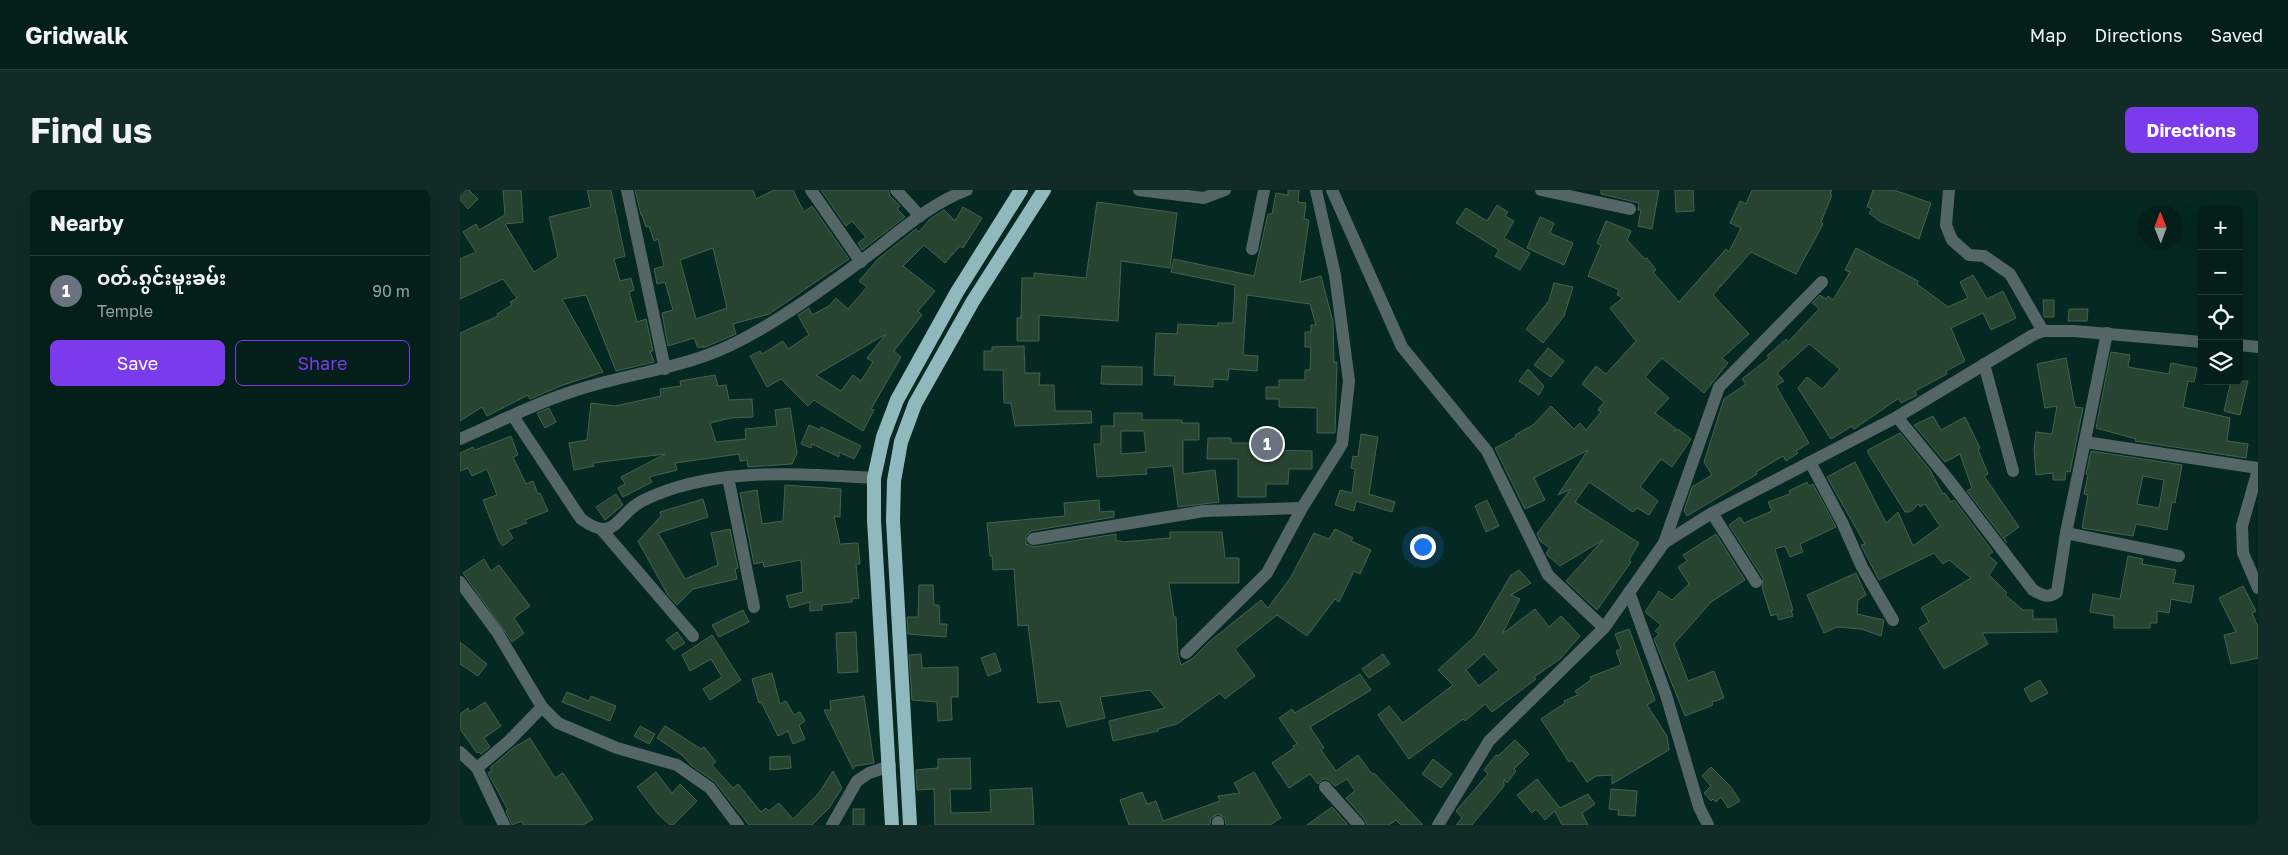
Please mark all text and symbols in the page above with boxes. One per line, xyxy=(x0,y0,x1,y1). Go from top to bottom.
text: Gridwalk xyxy=(25,20,129,49)
text: Map xyxy=(2030,24,2066,46)
text: Directions xyxy=(2094,24,2182,46)
text: Saved xyxy=(2210,24,2263,46)
button: Directions xyxy=(2125,107,2258,153)
text: Find us xyxy=(30,109,152,151)
north arrow xyxy=(2138,205,2183,250)
map controls xyxy=(2198,205,2243,385)
button: + xyxy=(2198,205,2243,250)
text: Nearby xyxy=(50,210,124,236)
button: − xyxy=(2198,250,2243,295)
text: ဝတ်ႉၵွင်းမူးၶမ်း xyxy=(97,266,226,289)
text: 1 xyxy=(62,281,70,301)
text: 90 m xyxy=(372,281,410,301)
button: locate xyxy=(2198,295,2243,340)
text: Temple xyxy=(97,301,153,321)
button: Save xyxy=(50,340,225,386)
button: Share xyxy=(235,340,410,386)
button: layers xyxy=(2198,340,2243,385)
pin: 1 xyxy=(1251,425,1283,463)
your location xyxy=(1410,534,1436,560)

